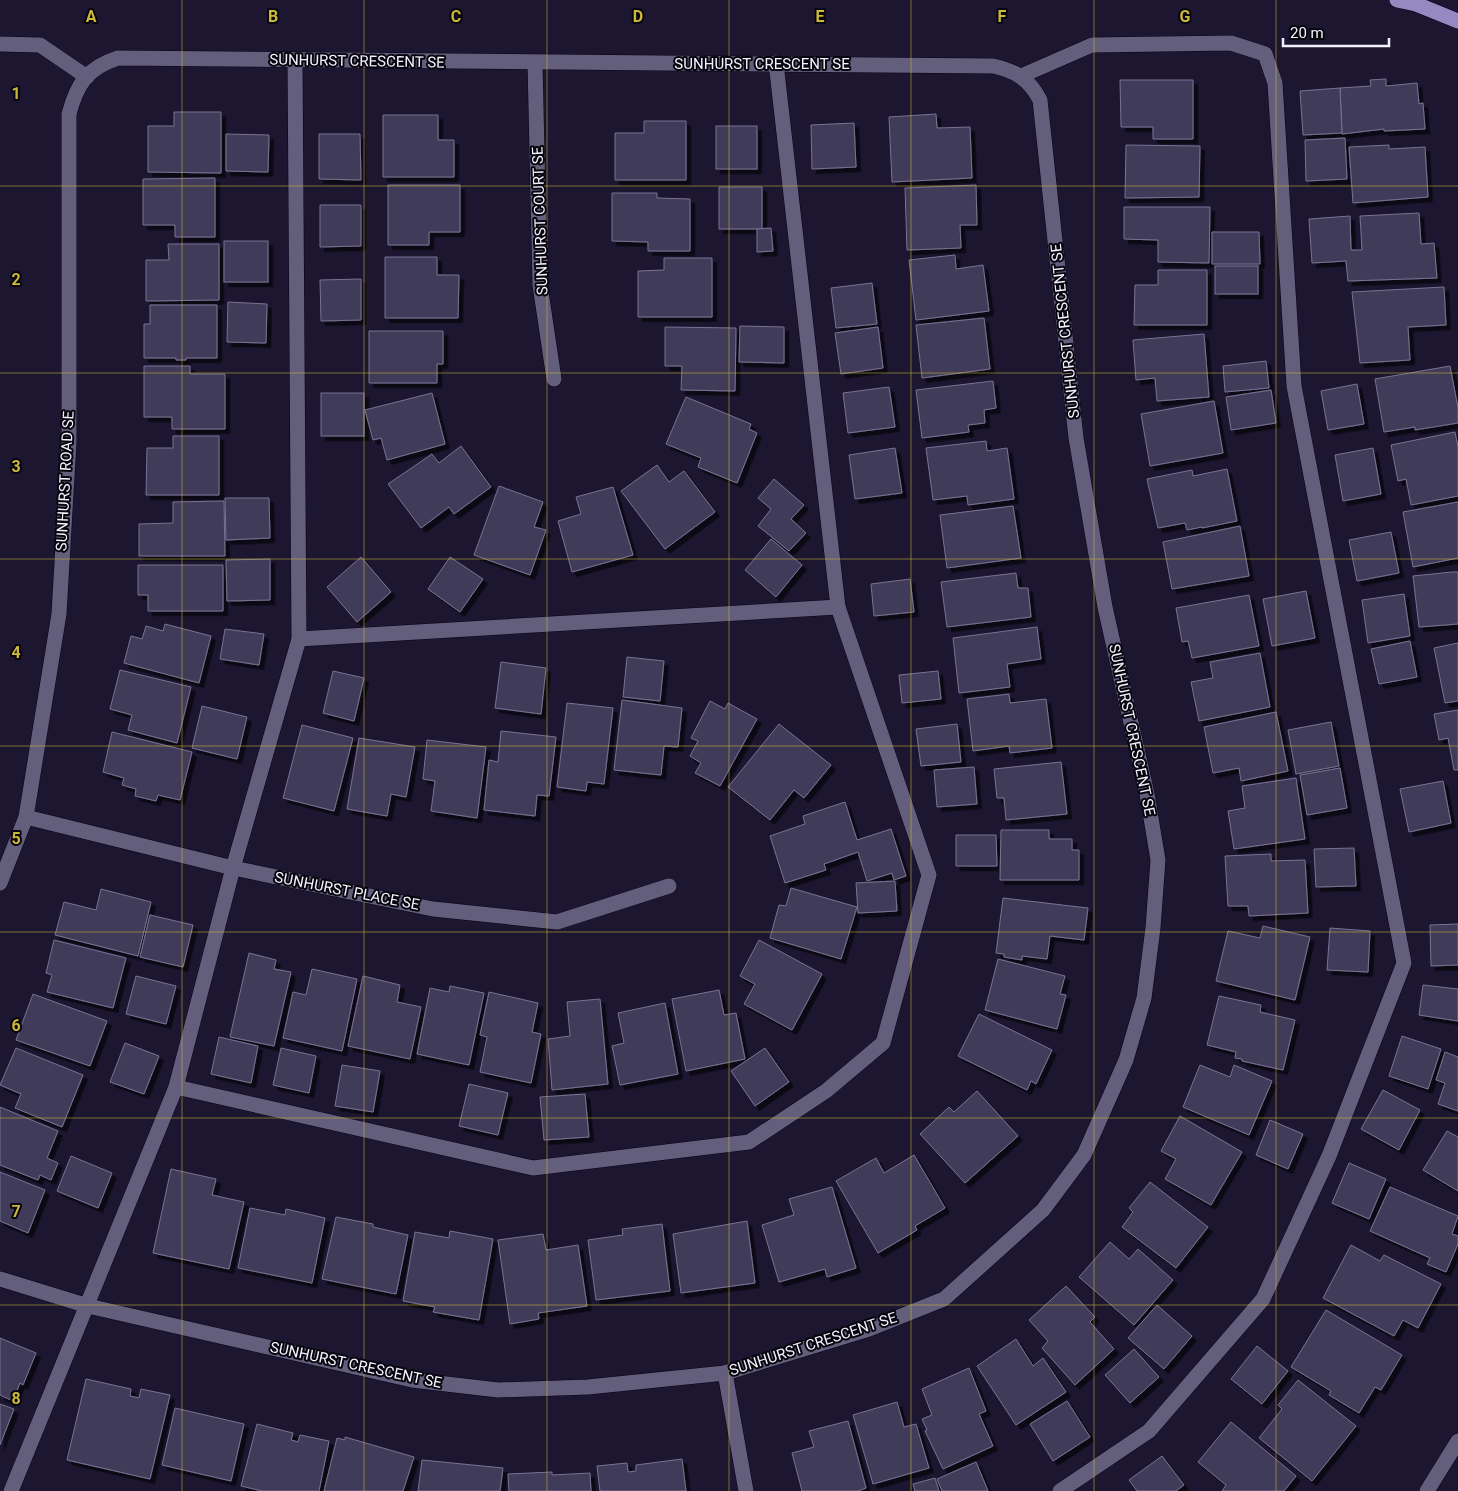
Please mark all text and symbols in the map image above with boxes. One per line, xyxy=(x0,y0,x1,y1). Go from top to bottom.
text: A xyxy=(86,7,97,26)
text: B xyxy=(268,7,278,26)
text: C xyxy=(451,7,461,26)
text: D xyxy=(633,7,643,26)
text: E xyxy=(816,7,825,26)
text: F xyxy=(998,7,1007,26)
text: G xyxy=(1180,7,1191,26)
scale bar xyxy=(1283,15,1389,47)
text: 20 m xyxy=(1290,24,1324,42)
street label: SUNHURST CRESCENT SE xyxy=(269,50,445,72)
street label: SUNHURST CRESCENT SE xyxy=(674,55,850,73)
text: 1 xyxy=(11,84,21,103)
street label: SUNHURST COURT SE xyxy=(528,146,552,296)
street label: SUNHURST CRESCENT SE xyxy=(1047,242,1083,419)
text: 2 xyxy=(11,270,21,289)
street label: SUNHURST ROAD SE xyxy=(52,410,78,552)
text: 3 xyxy=(11,457,21,476)
street label: SUNHURST CRESCENT SE xyxy=(1105,642,1159,818)
text: 4 xyxy=(11,643,21,662)
text: 5 xyxy=(11,829,21,848)
street label: SUNHURST PLACE SE xyxy=(273,868,421,914)
text: 6 xyxy=(11,1016,21,1035)
text: 7 xyxy=(11,1202,21,1221)
street label: SUNHURST CRESCENT SE xyxy=(727,1308,900,1380)
street label: SUNHURST CRESCENT SE xyxy=(268,1338,444,1392)
text: 8 xyxy=(11,1389,21,1408)

